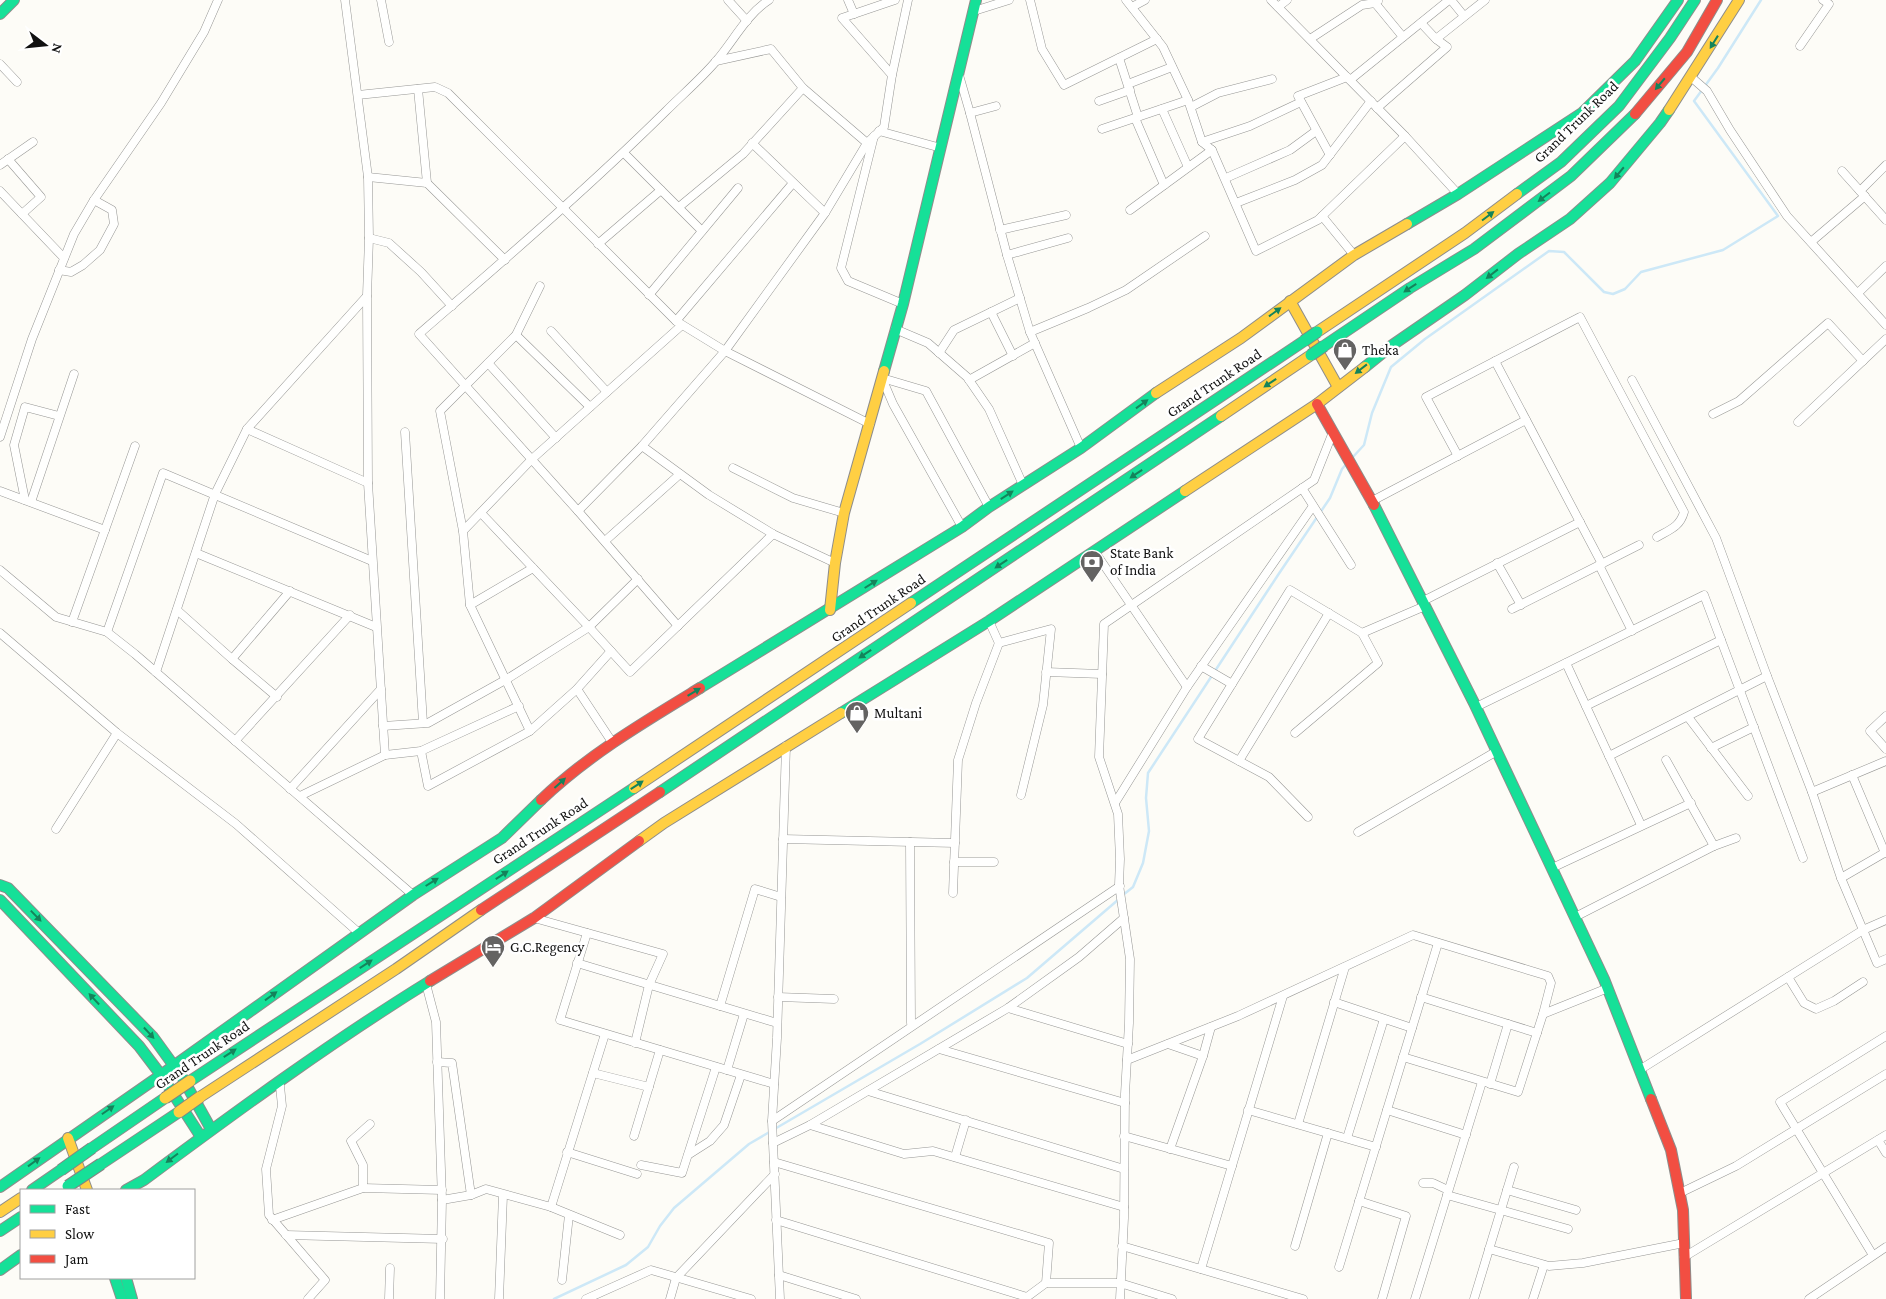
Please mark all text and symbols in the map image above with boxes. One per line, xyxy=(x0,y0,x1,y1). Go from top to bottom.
north arrow xyxy=(20,20,70,70)
one-way arrow xyxy=(1709,35,1718,48)
text: N xyxy=(48,42,67,56)
one-way arrow xyxy=(1655,77,1666,90)
street label: Grand Trunk Road xyxy=(1531,78,1621,166)
one-way arrow xyxy=(1613,166,1624,179)
one-way arrow xyxy=(1538,191,1551,202)
one-way arrow xyxy=(1481,211,1495,221)
one-way arrow xyxy=(1486,269,1499,280)
one-way arrow xyxy=(1404,284,1417,293)
one-way arrow xyxy=(1268,307,1282,317)
shop icon: Theka xyxy=(1332,337,1358,371)
place label: Theka xyxy=(1362,342,1399,358)
street label: Grand Trunk Road xyxy=(1164,346,1264,420)
one-way arrow xyxy=(1354,364,1367,375)
one-way arrow xyxy=(1264,378,1277,388)
one-way arrow xyxy=(1135,399,1149,409)
one-way arrow xyxy=(1129,469,1142,479)
one-way arrow xyxy=(1000,490,1014,500)
place label: State Bank of India xyxy=(1110,545,1174,578)
bank icon: State Bank of India xyxy=(1079,549,1105,583)
one-way arrow xyxy=(994,559,1007,569)
street label: Grand Trunk Road xyxy=(828,571,928,645)
one-way arrow xyxy=(865,579,878,588)
one-way arrow xyxy=(858,649,872,659)
one-way arrow xyxy=(687,688,701,697)
shop icon: Multani xyxy=(844,700,870,734)
place label: Multani xyxy=(874,705,922,721)
one-way arrow xyxy=(553,777,565,789)
one-way arrow xyxy=(631,781,644,790)
street label: Grand Trunk Road xyxy=(489,794,591,868)
one-way arrow xyxy=(495,870,508,880)
one-way arrow xyxy=(426,878,439,887)
one-way arrow xyxy=(30,910,42,922)
hotel icon: G.C.Regency xyxy=(480,934,506,968)
place label: G.C.Regency xyxy=(510,939,585,956)
one-way arrow xyxy=(359,959,373,969)
one-way arrow xyxy=(264,991,278,1001)
one-way arrow xyxy=(88,993,100,1005)
street label: Grand Trunk Road xyxy=(152,1018,252,1092)
one-way arrow xyxy=(143,1027,155,1039)
one-way arrow xyxy=(224,1049,237,1058)
one-way arrow xyxy=(102,1105,115,1115)
one-way arrow xyxy=(165,1153,179,1163)
one-way arrow xyxy=(27,1157,41,1167)
legend xyxy=(20,1189,195,1279)
text: Fast xyxy=(65,1201,91,1217)
text: Slow xyxy=(65,1226,95,1242)
text: Jam xyxy=(63,1251,88,1268)

